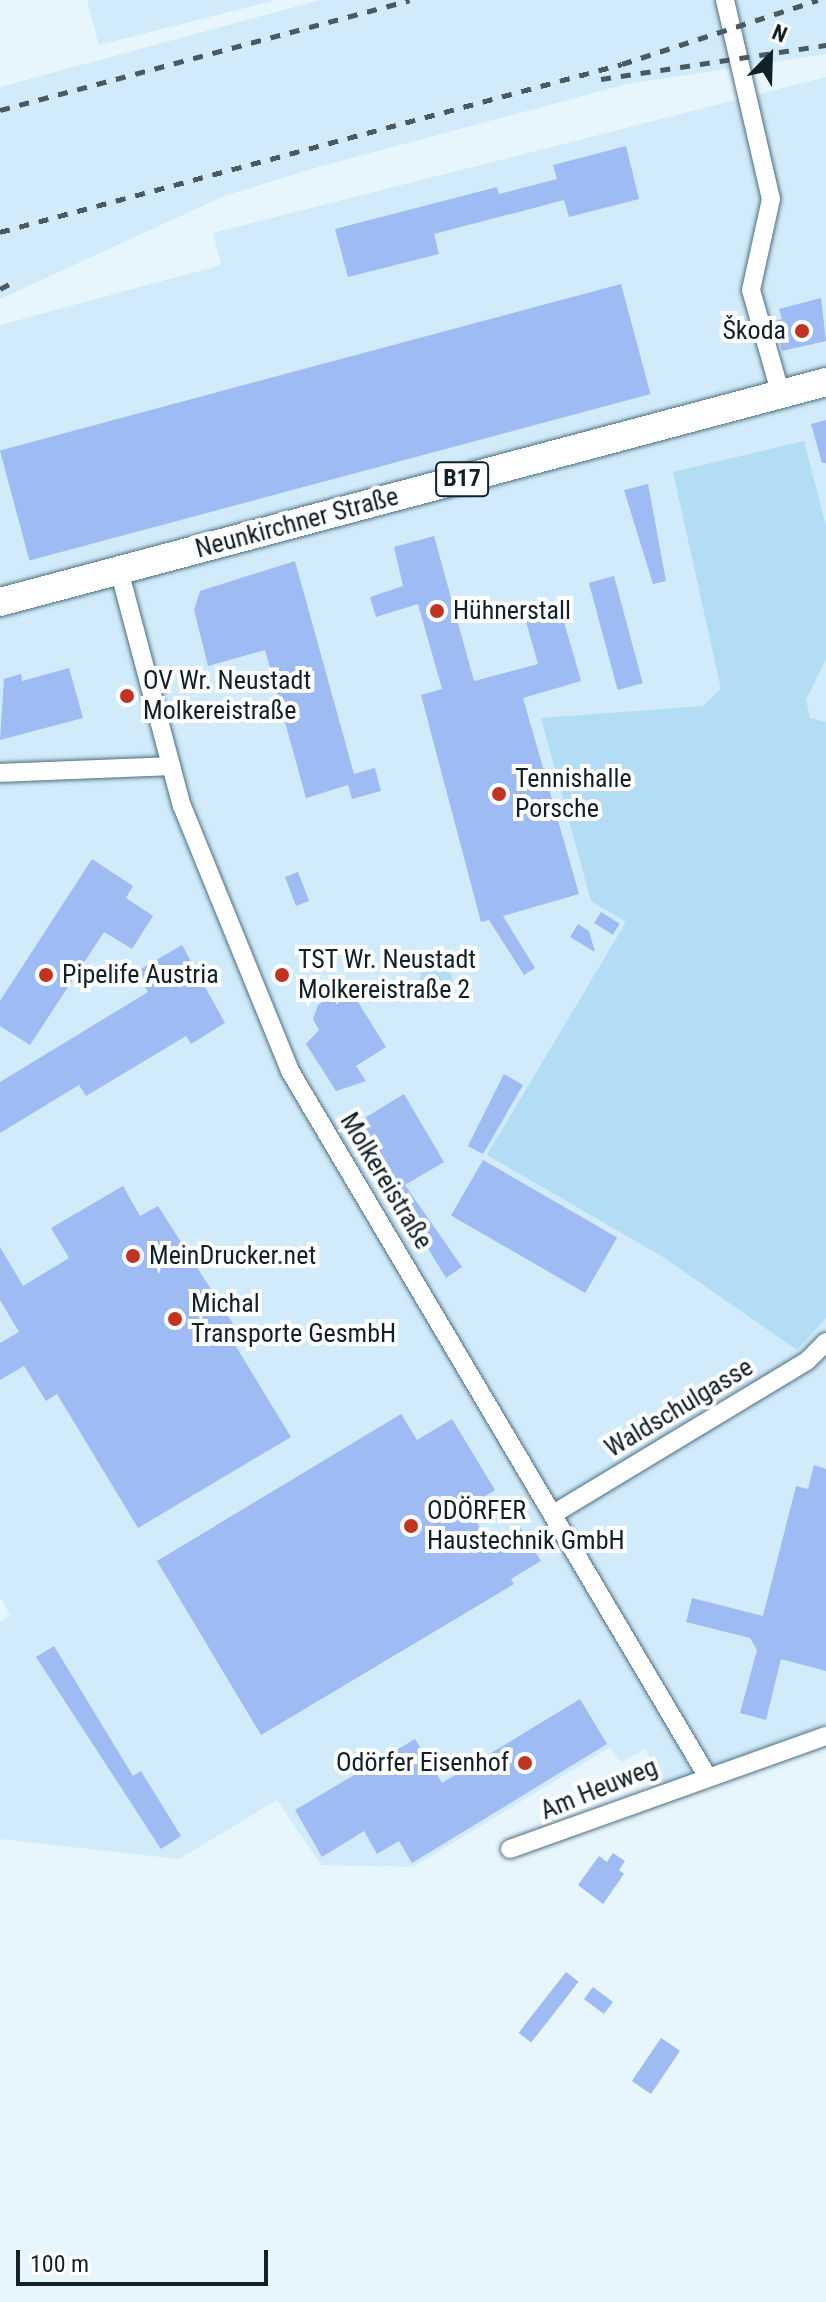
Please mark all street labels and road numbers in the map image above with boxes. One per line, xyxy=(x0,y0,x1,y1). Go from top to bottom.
road number: B17 xyxy=(434,459,490,499)
street label: Neunkirchner Straße xyxy=(192,481,402,565)
street label: Molkereistraße xyxy=(333,1107,439,1255)
street label: Waldschulgasse xyxy=(599,1352,759,1464)
street label: Am Heuweg xyxy=(536,1751,662,1827)

